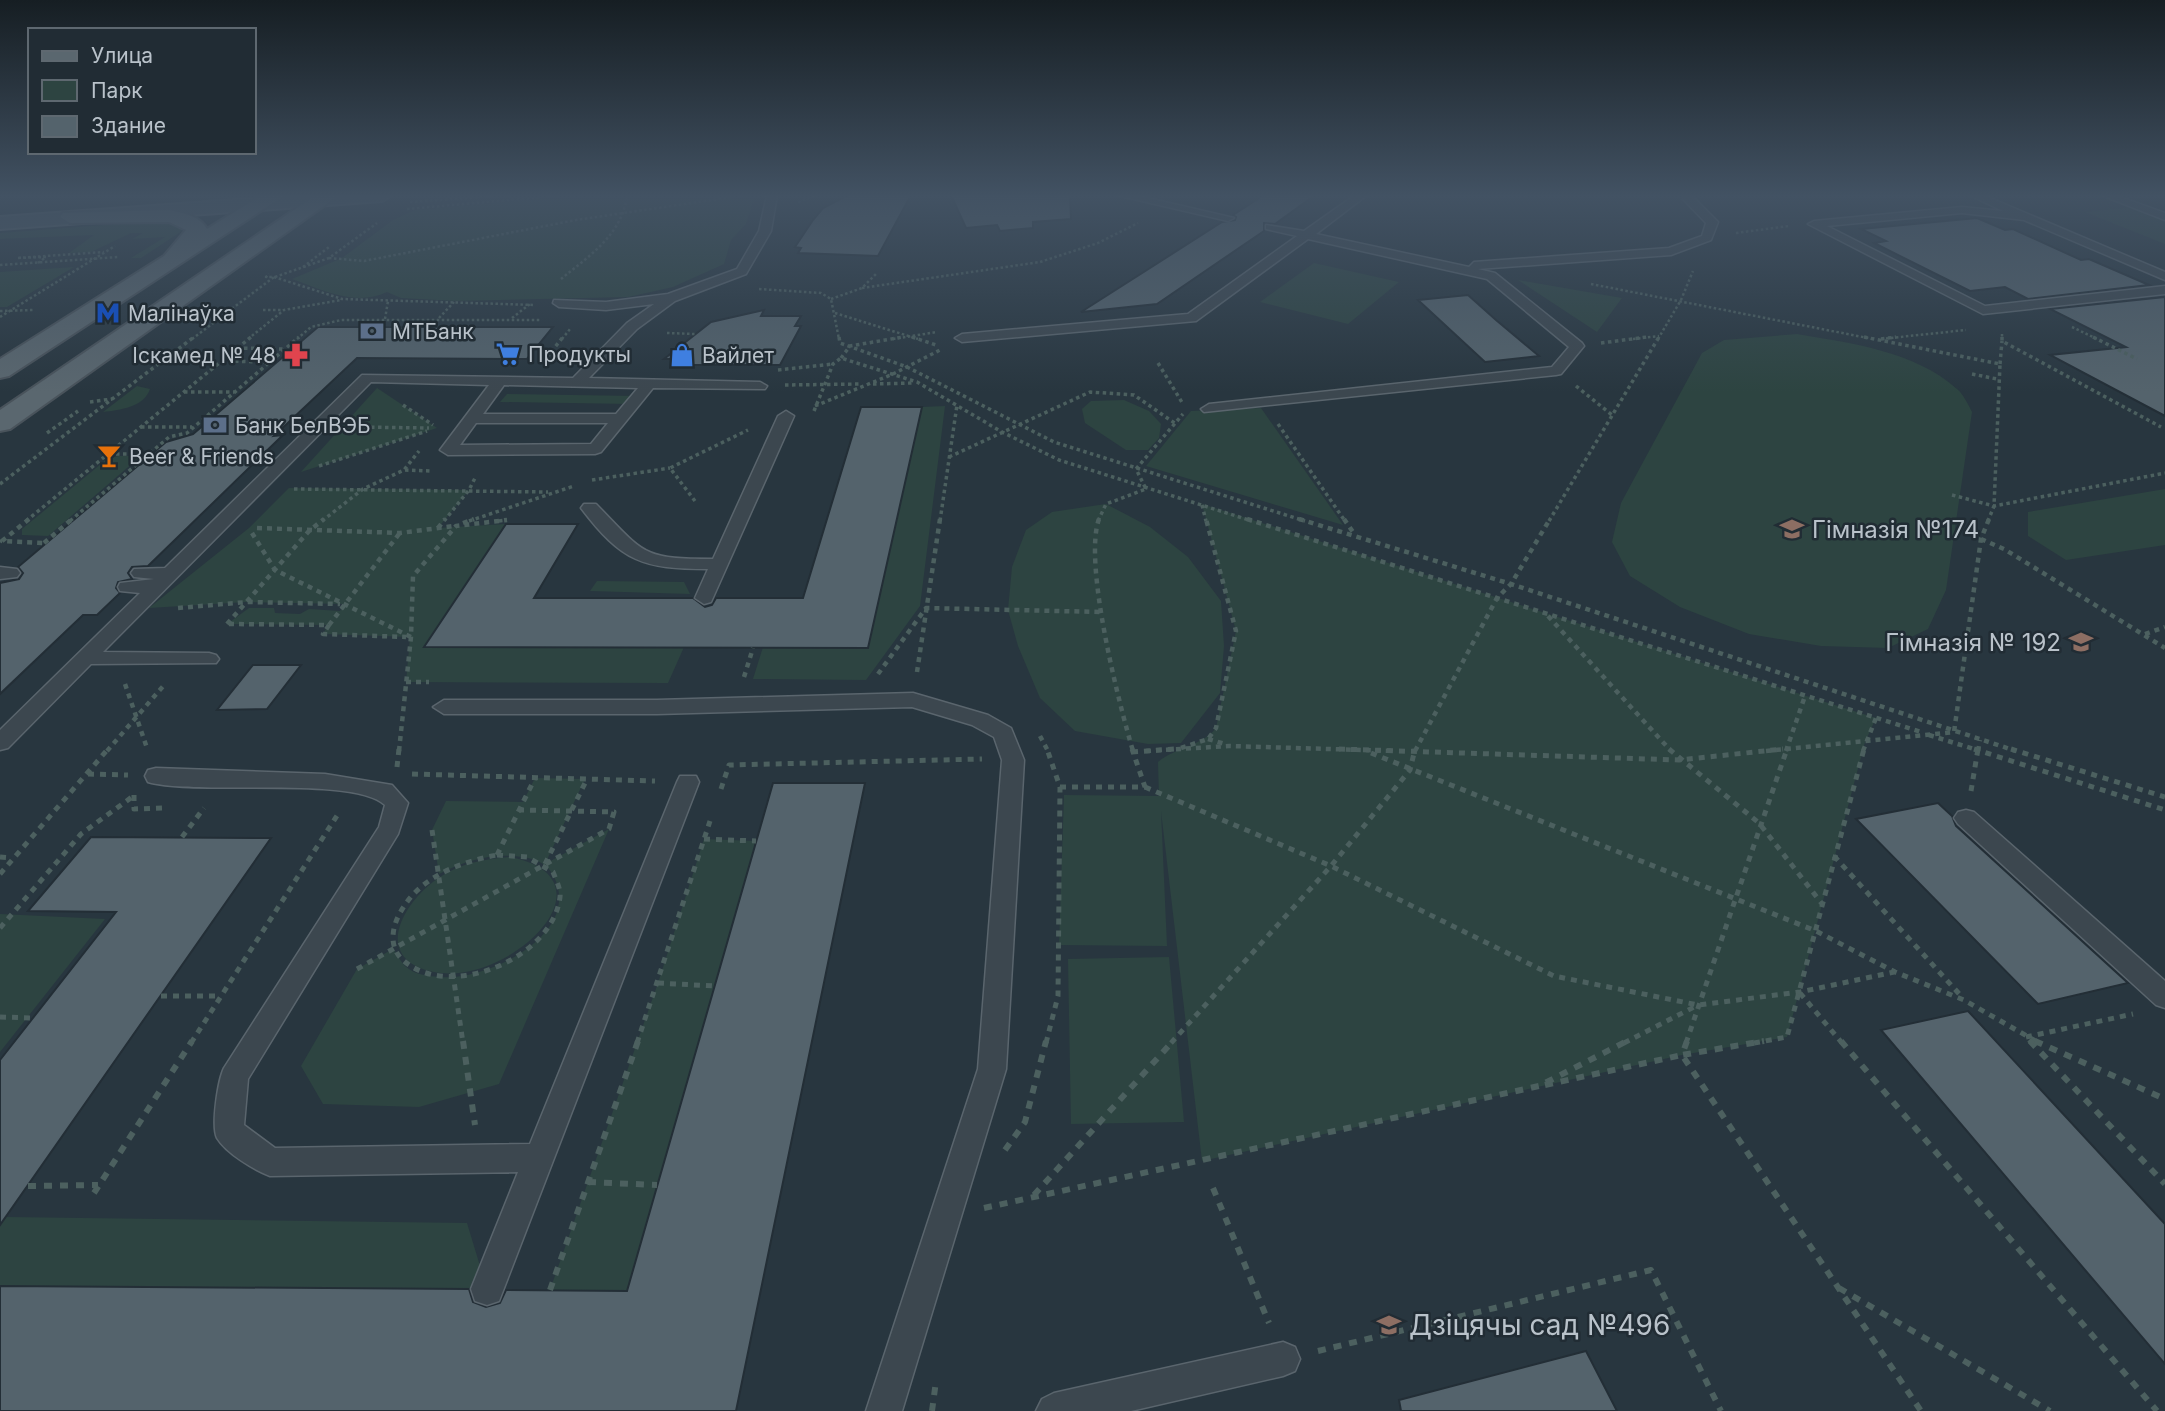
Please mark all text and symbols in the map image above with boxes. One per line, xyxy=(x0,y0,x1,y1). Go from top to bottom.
legend xyxy=(28,28,256,154)
text: Улица xyxy=(91,43,153,68)
text: Парк xyxy=(91,78,143,103)
text: Здание xyxy=(91,113,166,138)
metro station icon: Малінаўка xyxy=(94,299,122,327)
place label: Малінаўка xyxy=(128,301,235,326)
bank icon: МТБанк xyxy=(358,317,386,345)
place label: МТБанк xyxy=(392,319,474,344)
supermarket icon: Продукты xyxy=(494,340,522,368)
pharmacy icon: Іскамед № 48 xyxy=(282,341,310,369)
shop icon: Вайлет xyxy=(668,341,696,369)
place label: Продукты xyxy=(528,342,631,367)
place label: Іскамед № 48 xyxy=(132,343,276,368)
place label: Вайлет xyxy=(702,343,774,368)
bank icon: Банк БелВЭБ xyxy=(201,411,229,439)
place label: Банк БелВЭБ xyxy=(235,413,371,438)
bar icon: Beer & Friends xyxy=(95,442,123,470)
place label: Beer & Friends xyxy=(129,444,274,469)
school or university icon: Гімназія №174 xyxy=(1778,515,1806,543)
place label: Гімназія №174 xyxy=(1812,515,1979,544)
place label: Гімназія № 192 xyxy=(1885,628,2061,657)
school or university icon: Гімназія № 192 xyxy=(2067,628,2095,656)
place label: Дзіцячы сад №496 xyxy=(1409,1308,1670,1342)
school or university icon: Дзіцячы сад №496 xyxy=(1375,1311,1403,1339)

